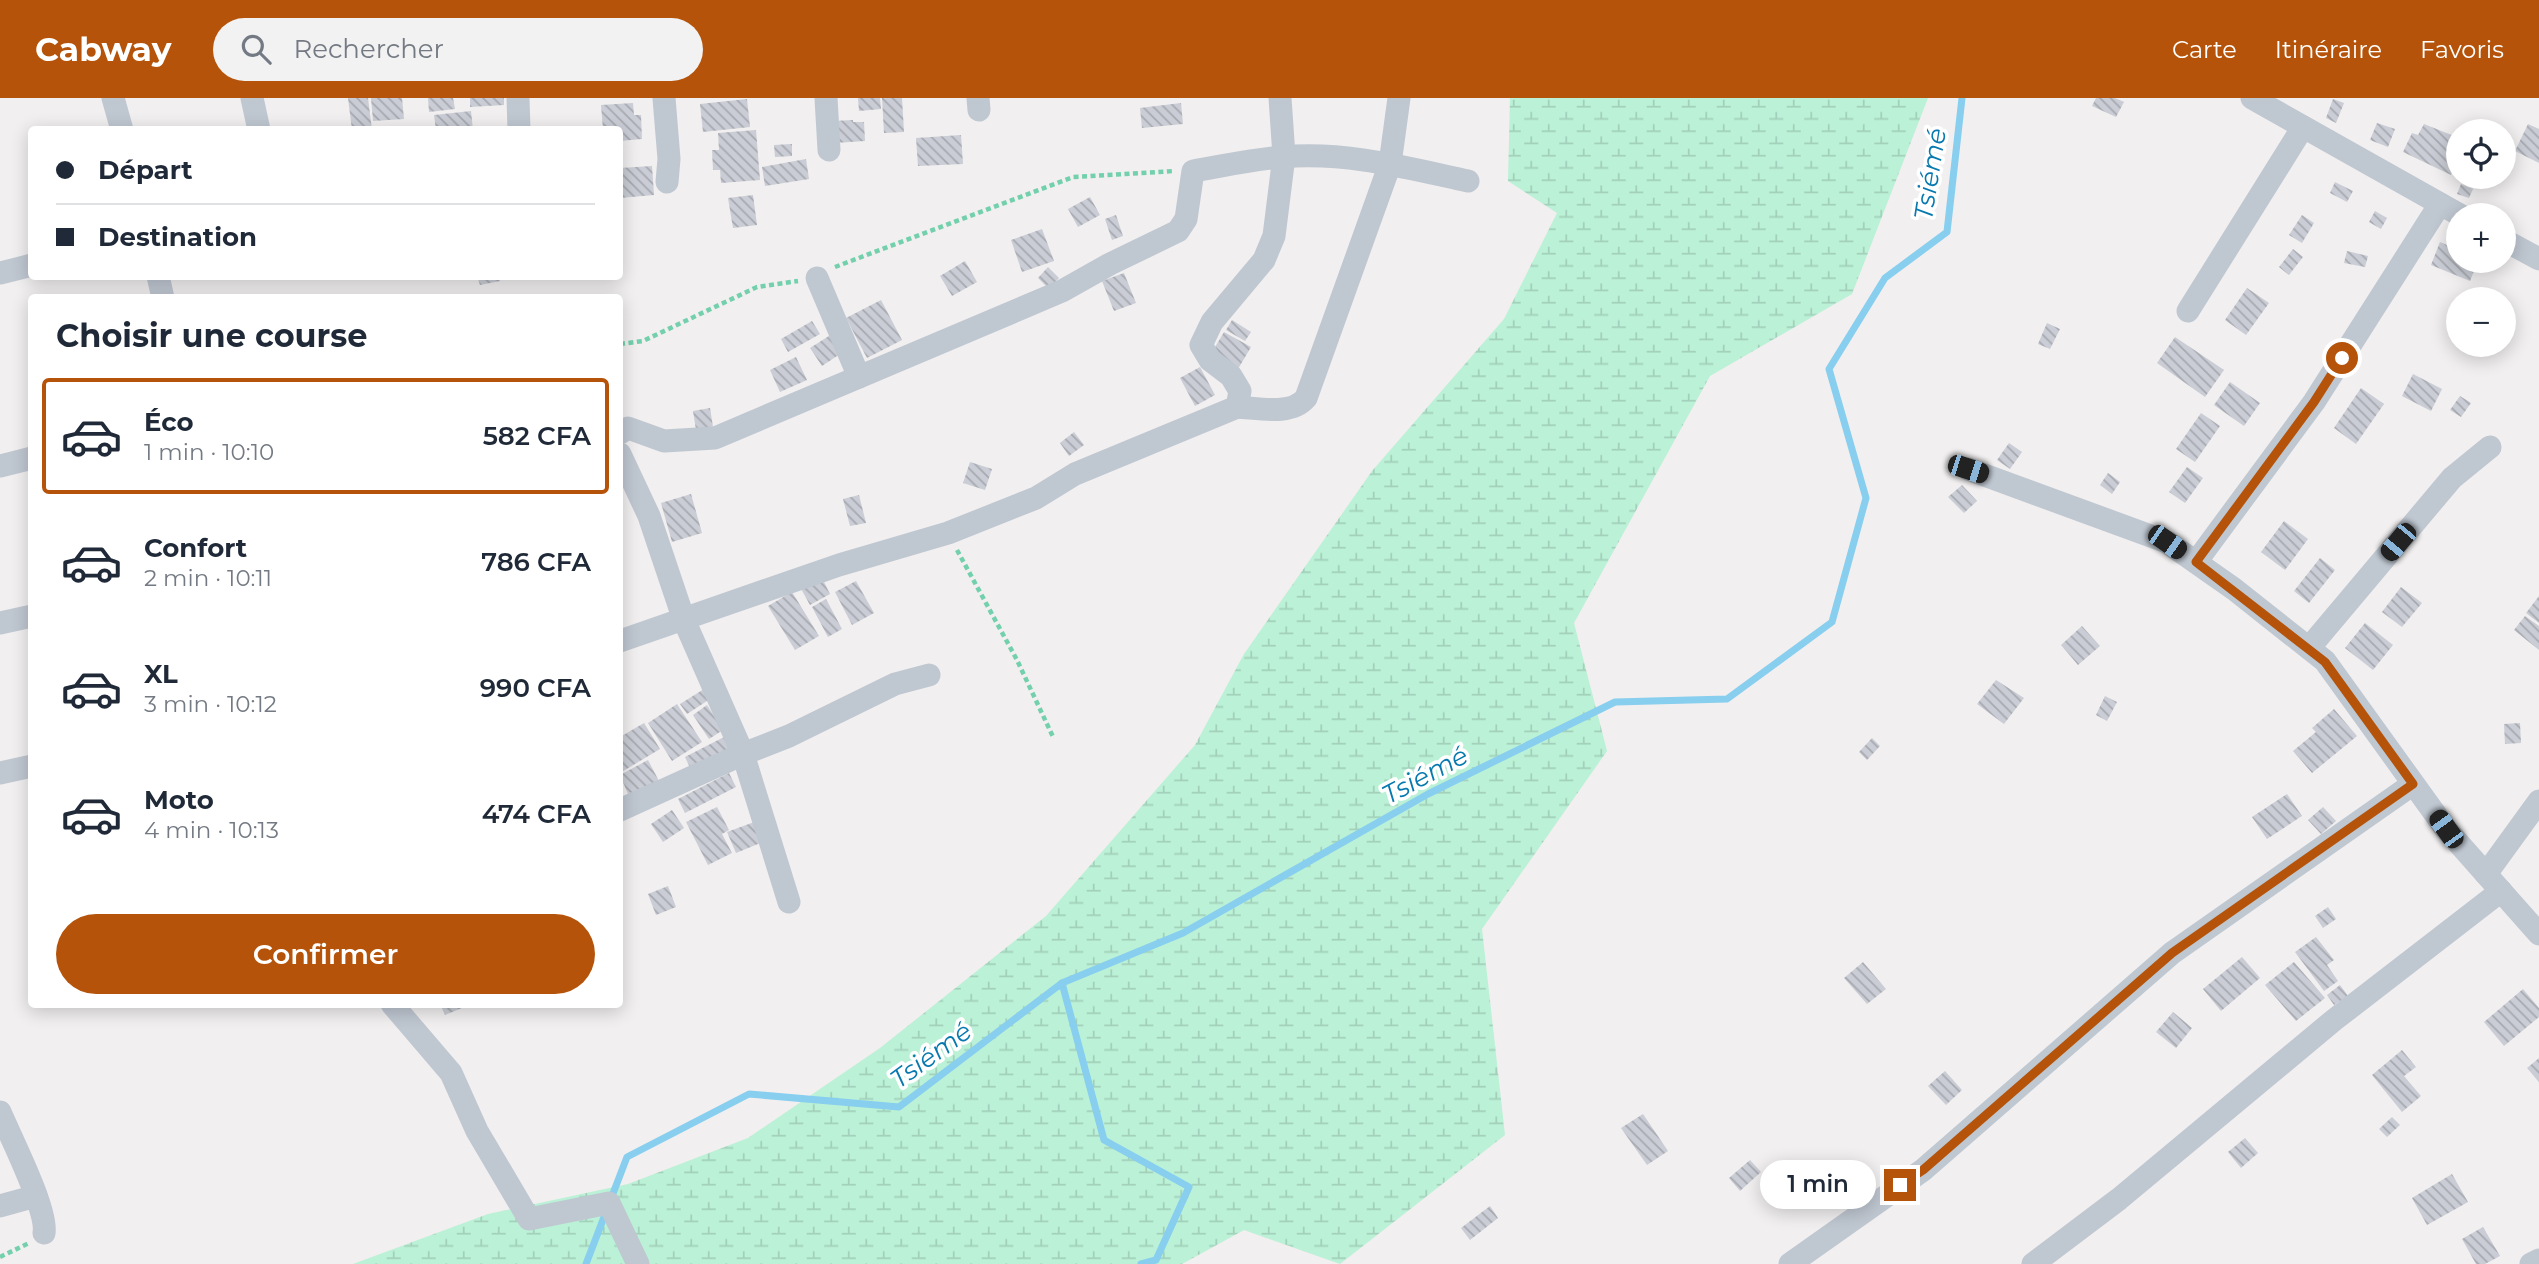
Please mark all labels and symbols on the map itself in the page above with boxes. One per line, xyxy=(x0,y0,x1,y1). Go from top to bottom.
water label: Tsiémé xyxy=(1907,126,1953,222)
route start xyxy=(2326,342,2358,374)
car xyxy=(1945,453,1992,485)
car xyxy=(2377,519,2420,565)
car xyxy=(2144,521,2191,563)
water label: Tsiémé xyxy=(1377,739,1473,811)
car xyxy=(2426,806,2467,852)
water label: Tsiémé xyxy=(884,1015,978,1095)
callout: 1 min xyxy=(1760,1160,1876,1210)
route end xyxy=(1884,1169,1916,1201)

